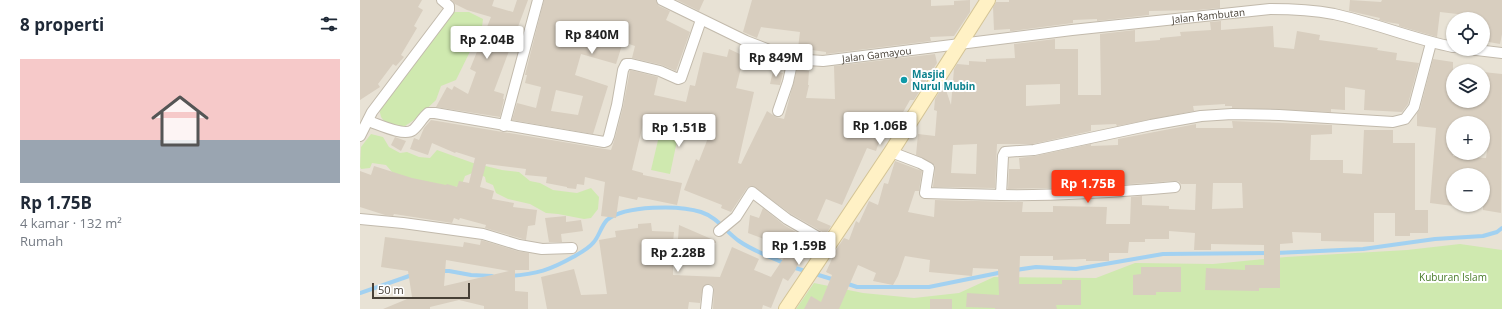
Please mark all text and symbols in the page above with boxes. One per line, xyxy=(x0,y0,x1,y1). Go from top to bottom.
street label: Jalan Rambutan xyxy=(1170,5,1246,26)
map controls xyxy=(1446,12,1490,212)
button: locate xyxy=(1446,12,1490,56)
text: 8 properti xyxy=(20,13,104,36)
icon: filters xyxy=(318,13,340,35)
pin: Rp 840M xyxy=(555,21,629,55)
text: Rp 840M xyxy=(565,25,619,43)
pin: Rp 2.04B xyxy=(446,26,528,60)
text: Rp 2.04B xyxy=(460,30,514,48)
street label: Jalan Gamayou xyxy=(840,43,912,66)
pin: Rp 849M xyxy=(739,44,813,78)
text: Rp 849M xyxy=(749,48,803,66)
button: layers xyxy=(1446,64,1490,108)
place label: Masjid Nurul Mubin xyxy=(912,67,975,93)
marker: Masjid Nurul Mubin xyxy=(899,75,909,85)
icon: home xyxy=(144,85,216,157)
pin: Rp 1.06B xyxy=(839,112,921,146)
pin: Rp 1.51B xyxy=(638,114,720,148)
text: Rp 1.06B xyxy=(853,116,907,134)
button: + xyxy=(1446,116,1490,160)
text: Rp 1.51B xyxy=(652,118,706,136)
button: − xyxy=(1446,168,1490,212)
pin: Rp 1.75B xyxy=(1047,170,1129,204)
text: Rp 1.75B xyxy=(1061,174,1115,192)
text: Rp 1.75B xyxy=(20,191,92,214)
text: 4 kamar · 132 m² xyxy=(20,214,122,232)
text: Rumah xyxy=(20,232,63,250)
pin: Rp 1.59B xyxy=(758,232,840,266)
text: Rp 1.59B xyxy=(772,236,826,254)
pin: Rp 2.28B xyxy=(637,239,719,273)
text: Rp 2.28B xyxy=(651,243,705,261)
park label: Kuburan Islam xyxy=(1419,270,1487,284)
scale bar xyxy=(372,281,470,300)
text: 50 m xyxy=(378,282,404,297)

